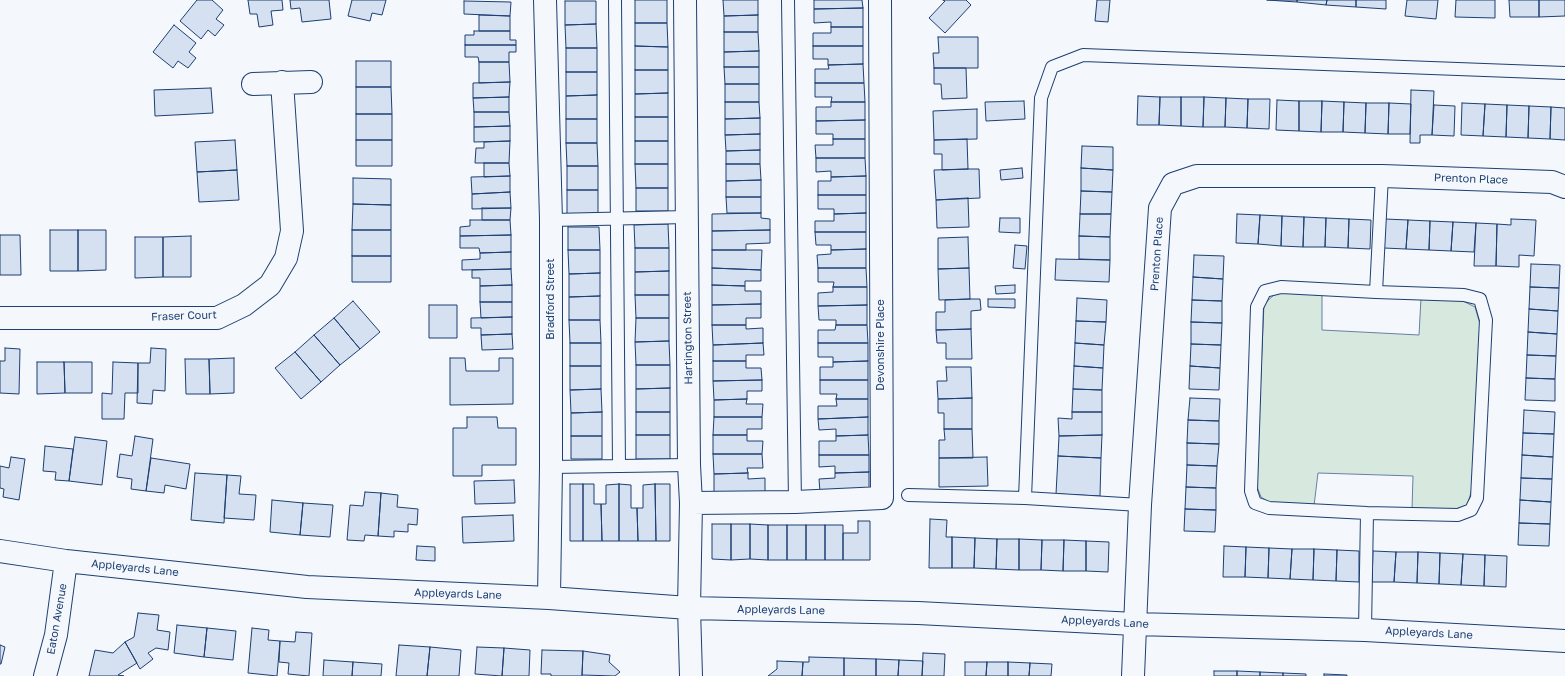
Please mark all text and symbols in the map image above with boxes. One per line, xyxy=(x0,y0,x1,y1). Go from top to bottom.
street label: Prenton Place xyxy=(1434,171,1508,187)
street label: Prenton Place xyxy=(1148,217,1166,291)
street label: Bradford Street xyxy=(544,258,558,340)
street label: Hartington Street xyxy=(681,291,695,385)
street label: Devonshire Place xyxy=(874,299,888,391)
street label: Fraser Court xyxy=(151,308,217,324)
street label: Appleyards Lane xyxy=(91,557,179,579)
street label: Eaton Avenue xyxy=(44,582,70,656)
street label: Appleyards Lane xyxy=(414,586,502,602)
street label: Appleyards Lane xyxy=(737,603,825,617)
street label: Appleyards Lane xyxy=(1061,613,1149,631)
street label: Appleyards Lane xyxy=(1385,624,1473,642)

